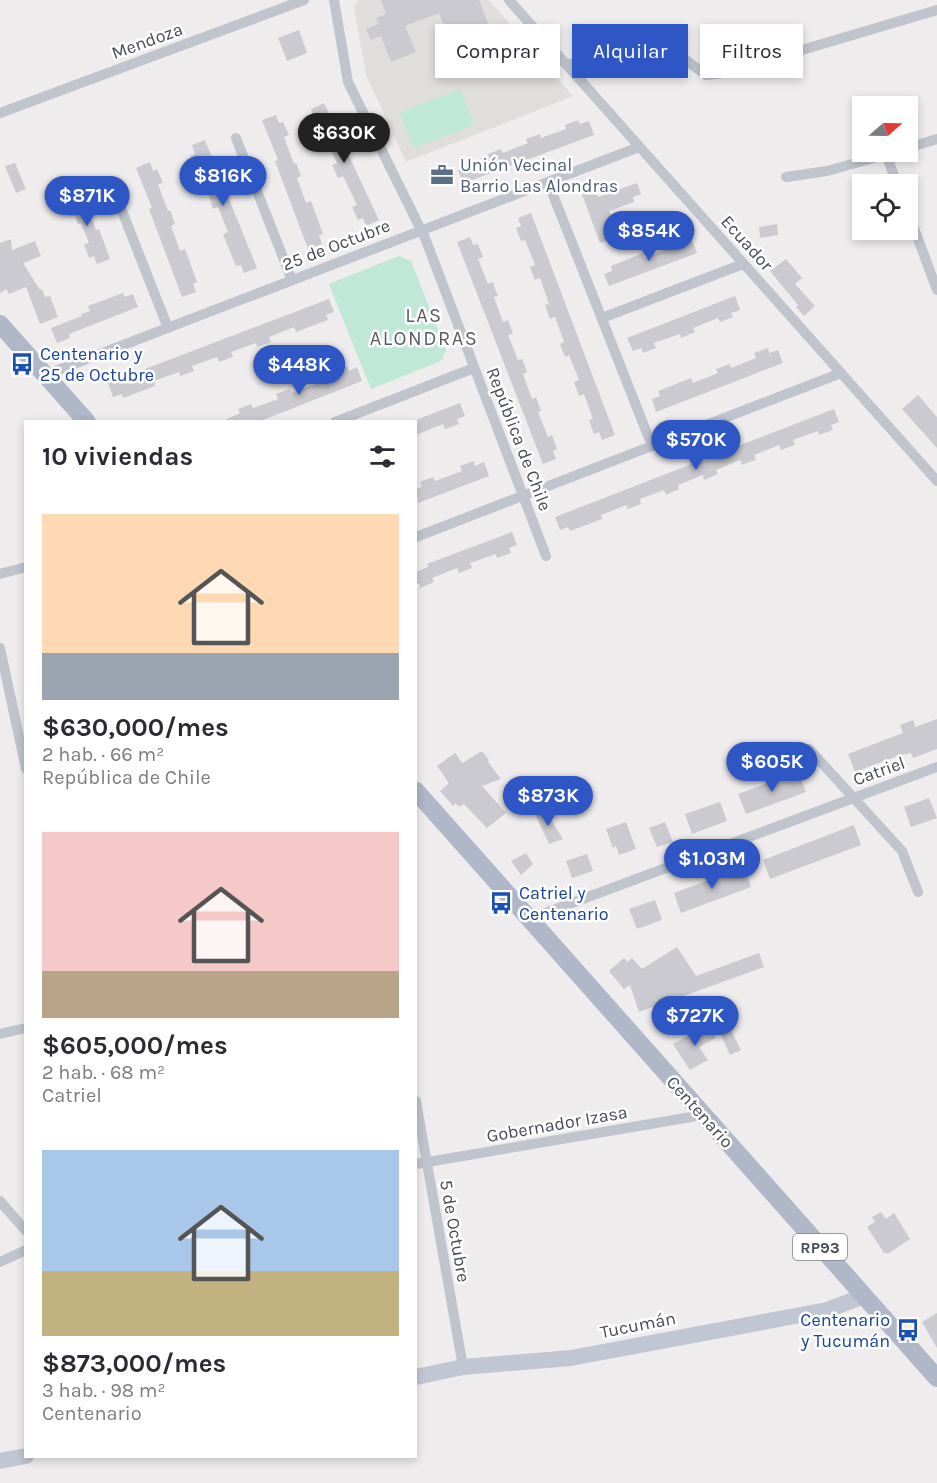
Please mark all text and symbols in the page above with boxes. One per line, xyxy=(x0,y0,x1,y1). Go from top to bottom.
street label: Mendoza xyxy=(108,18,186,64)
chip: Comprar xyxy=(435,24,560,78)
chip: Alquilar xyxy=(572,24,688,78)
chip: Filtros xyxy=(700,24,803,78)
north arrow xyxy=(852,96,918,162)
map controls xyxy=(852,96,918,240)
pin: $630K xyxy=(302,113,386,164)
text: $630K xyxy=(312,121,376,144)
place label: Unión Vecinal Barrio Las Alondras xyxy=(460,154,618,197)
pin: $816K xyxy=(181,156,265,207)
office icon: Unión Vecinal Barrio Las Alondras xyxy=(429,162,455,188)
text: $816K xyxy=(193,164,253,187)
button: locate xyxy=(852,174,918,240)
pin: $871K xyxy=(45,176,129,227)
text: $871K xyxy=(59,184,115,207)
pin: $854K xyxy=(607,211,691,262)
street label: Ecuador xyxy=(716,211,778,276)
street label: 25 de Octubre xyxy=(279,214,393,276)
text: $854K xyxy=(617,219,681,242)
district label: LAS ALONDRAS xyxy=(370,304,478,350)
place label: Centenario y 25 de Octubre xyxy=(40,343,154,386)
pin: $448K xyxy=(257,345,341,396)
bus stop icon: Centenario y 25 de Octubre xyxy=(9,351,35,377)
text: $448K xyxy=(267,353,331,376)
street label: República de Chile xyxy=(482,364,556,514)
pin: $570K xyxy=(654,420,738,471)
text: $570K xyxy=(665,428,727,451)
icon: filters xyxy=(366,440,399,473)
text: 10 viviendas xyxy=(42,441,193,472)
icon: home xyxy=(167,553,275,661)
text: $630,000/mes xyxy=(42,712,229,743)
pin: $605K xyxy=(730,742,814,793)
text: 2 hab. · 66 m² xyxy=(42,743,164,766)
text: $605K xyxy=(740,750,804,773)
street label: Catriel xyxy=(850,751,908,791)
text: República de Chile xyxy=(42,766,211,789)
pin: $873K xyxy=(506,776,590,827)
text: $873K xyxy=(517,784,579,807)
pin: $1.03M xyxy=(663,839,761,890)
text: $1.03M xyxy=(678,847,746,870)
icon: home xyxy=(167,871,275,979)
place label: Catriel y Centenario xyxy=(519,882,609,925)
bus stop icon: Catriel y Centenario xyxy=(488,890,514,916)
pin: $727K xyxy=(653,996,737,1047)
text: $727K xyxy=(666,1004,724,1027)
text: $605,000/mes xyxy=(42,1030,228,1061)
text: 2 hab. · 68 m² xyxy=(42,1061,165,1084)
street label: Centenario xyxy=(662,1071,738,1153)
text: Catriel xyxy=(42,1084,102,1107)
street label: Gobernador Izasa xyxy=(485,1101,629,1147)
street label: 5 de Octubre xyxy=(435,1178,475,1284)
icon: home xyxy=(167,1189,275,1297)
road number: RP93 xyxy=(793,1234,847,1260)
street label: Tucumán xyxy=(598,1307,678,1343)
place label: Centenario y Tucumán xyxy=(800,1309,890,1352)
bus stop icon: Centenario y Tucumán xyxy=(895,1317,921,1343)
text: $873,000/mes xyxy=(42,1348,226,1379)
text: 3 hab. · 98 m² xyxy=(42,1379,166,1402)
text: Centenario xyxy=(42,1402,142,1425)

